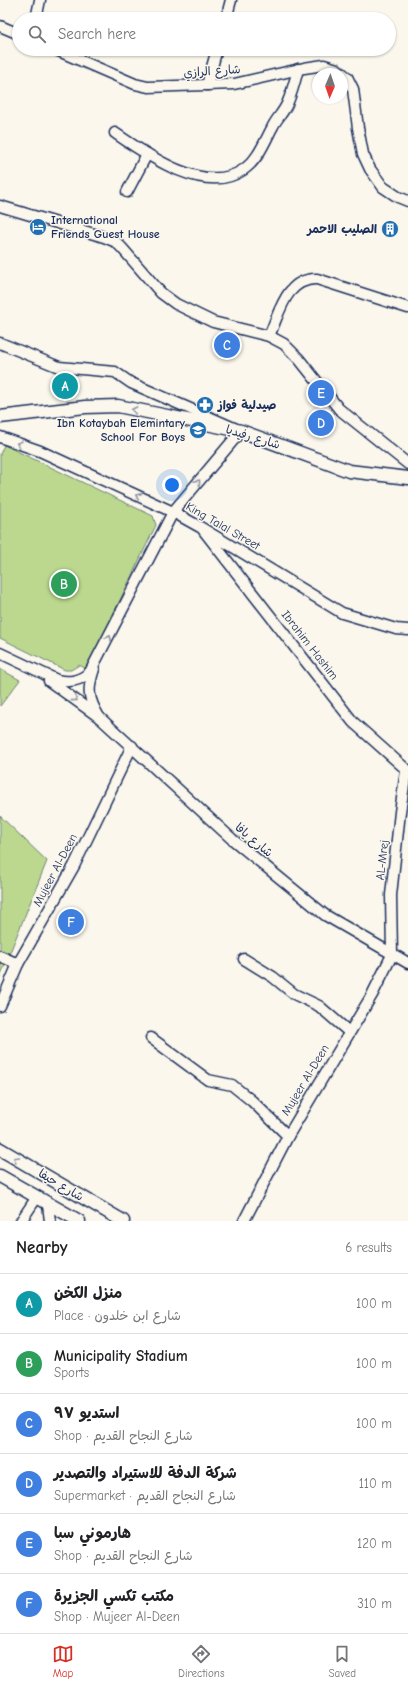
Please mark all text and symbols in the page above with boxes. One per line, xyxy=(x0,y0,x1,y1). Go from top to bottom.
search box xyxy=(12,12,396,56)
icon: search xyxy=(26,23,48,45)
text: Search here xyxy=(58,25,136,43)
street label: شارع الرازي xyxy=(183,62,241,82)
north arrow xyxy=(312,68,348,104)
place label: International Friends Guest House xyxy=(51,213,160,241)
hotel icon: International Friends Guest House xyxy=(28,217,48,237)
building icon: الصليب الاحمر xyxy=(380,219,400,239)
place label: الصليب الاحمر xyxy=(306,222,377,236)
pin: C xyxy=(214,330,240,360)
pin: A xyxy=(52,371,78,401)
pin: E xyxy=(308,378,334,408)
pharmacy icon: صيدلية فواز xyxy=(195,395,215,415)
place label: صيدلية فواز xyxy=(217,398,276,413)
one-way arrow xyxy=(131,406,137,414)
pin: D xyxy=(308,408,334,438)
place label: Ibn Kotaybah Elemintary School For Boys xyxy=(57,416,185,444)
school or university icon: Ibn Kotaybah Elemintary School For Boys xyxy=(188,420,208,440)
street label: شارع رفيديا xyxy=(224,422,282,454)
one-way arrow xyxy=(16,440,23,448)
your location xyxy=(162,475,182,495)
one-way arrow xyxy=(194,480,201,487)
one-way arrow xyxy=(135,493,142,501)
street label: King Talal Street xyxy=(183,499,263,553)
pin: B xyxy=(51,569,77,599)
street label: Ibrahim Hashim xyxy=(279,608,341,682)
one-way arrow xyxy=(104,634,112,642)
one-way arrow xyxy=(70,694,77,701)
street label: شارع يافا xyxy=(231,820,276,861)
street label: Mujeer Al-Deen xyxy=(30,831,80,909)
street label: AL-Mrej xyxy=(373,839,391,881)
pin: F xyxy=(58,907,84,937)
street label: Mujeer Al-Deen xyxy=(278,1042,332,1118)
one-way arrow xyxy=(13,1156,20,1163)
street label: شارع حيفا xyxy=(35,1166,86,1206)
text: Nearby xyxy=(16,1238,67,1257)
text: 6 results xyxy=(345,1240,392,1255)
text: منزل الكخن xyxy=(54,1284,122,1302)
text: A xyxy=(25,1296,33,1311)
text: 100 m xyxy=(356,1296,392,1311)
text: Place · شارع ابن خلدون xyxy=(54,1308,181,1323)
text: Municipality Stadium xyxy=(54,1347,188,1365)
text: B xyxy=(25,1356,33,1371)
text: 100 m xyxy=(356,1356,392,1371)
text: Sports xyxy=(54,1365,89,1380)
text: استديو ٩٧ xyxy=(54,1404,119,1422)
text: C xyxy=(25,1416,33,1431)
text: 100 m xyxy=(356,1416,392,1431)
text: Shop · شارع النجاح القديم xyxy=(54,1428,193,1443)
text: شركة الدفة للاستيراد والتصدير xyxy=(54,1464,237,1482)
text: D xyxy=(25,1476,33,1491)
text: 110 m xyxy=(359,1476,392,1491)
text: Supermarket · شارع النجاح القديم xyxy=(54,1488,236,1503)
text: هارموني سبا xyxy=(54,1524,131,1542)
text: E xyxy=(25,1536,33,1551)
text: 120 m xyxy=(357,1536,392,1551)
text: Shop · شارع النجاح القديم xyxy=(54,1548,193,1563)
text: مكتب تكسي الجزيرة xyxy=(54,1587,174,1605)
text: F xyxy=(25,1596,33,1611)
text: 310 m xyxy=(357,1596,392,1611)
text: Shop · Mujeer Al-Deen xyxy=(54,1609,180,1624)
tab: Map xyxy=(52,1643,74,1680)
tab: Directions xyxy=(178,1643,225,1680)
tab: Saved xyxy=(329,1643,356,1680)

